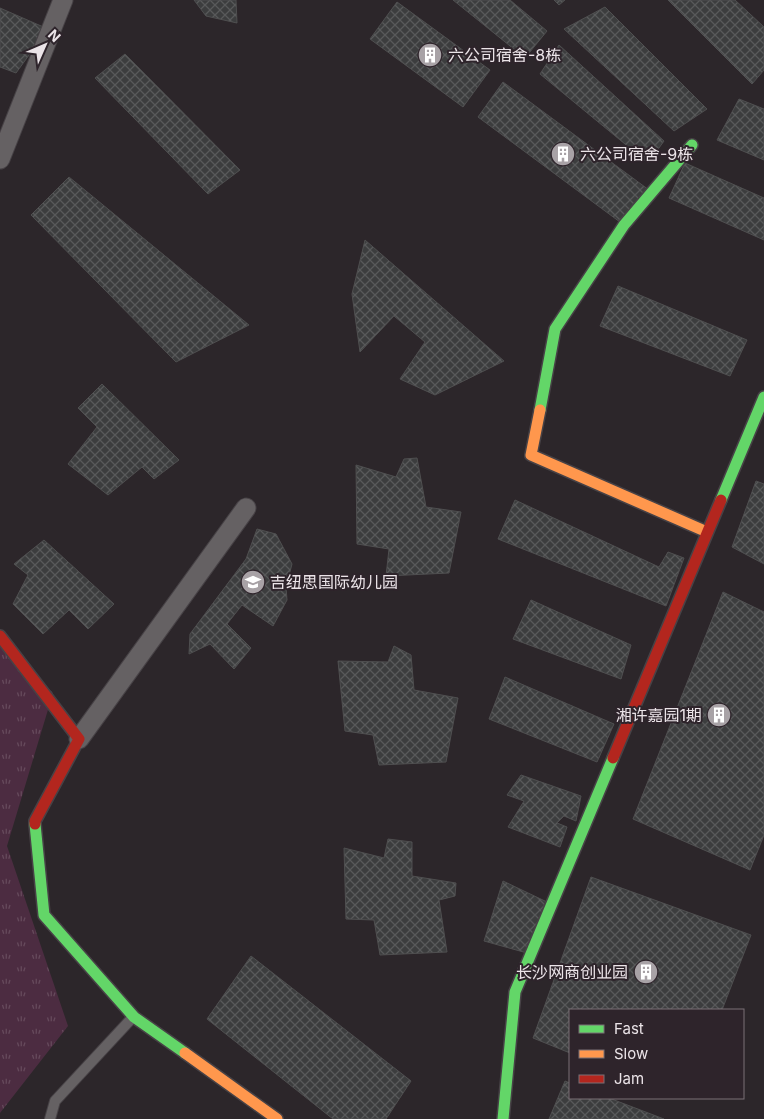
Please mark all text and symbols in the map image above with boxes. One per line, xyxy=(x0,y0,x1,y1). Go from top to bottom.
north arrow xyxy=(20,20,70,70)
text: N xyxy=(45,26,64,45)
building icon: 六公司宿舍-8栋 xyxy=(417,42,443,68)
place label: 六公司宿舍-8栋 xyxy=(448,45,561,65)
building icon: 六公司宿舍-9栋 xyxy=(550,141,576,167)
place label: 六公司宿舍-9栋 xyxy=(580,144,693,164)
school or university icon: 吉纽思国际幼儿园 xyxy=(240,569,266,595)
place label: 吉纽思国际幼儿园 xyxy=(270,572,398,592)
building icon: 湘许嘉园1期 xyxy=(706,702,732,728)
place label: 湘许嘉园1期 xyxy=(615,705,702,725)
building icon: 长沙网商创业园 xyxy=(633,959,659,985)
place label: 长沙网商创业园 xyxy=(516,962,628,982)
legend xyxy=(569,1009,744,1099)
text: Fast xyxy=(614,1019,644,1038)
text: Slow xyxy=(614,1044,648,1063)
text: Jam xyxy=(614,1069,644,1088)

